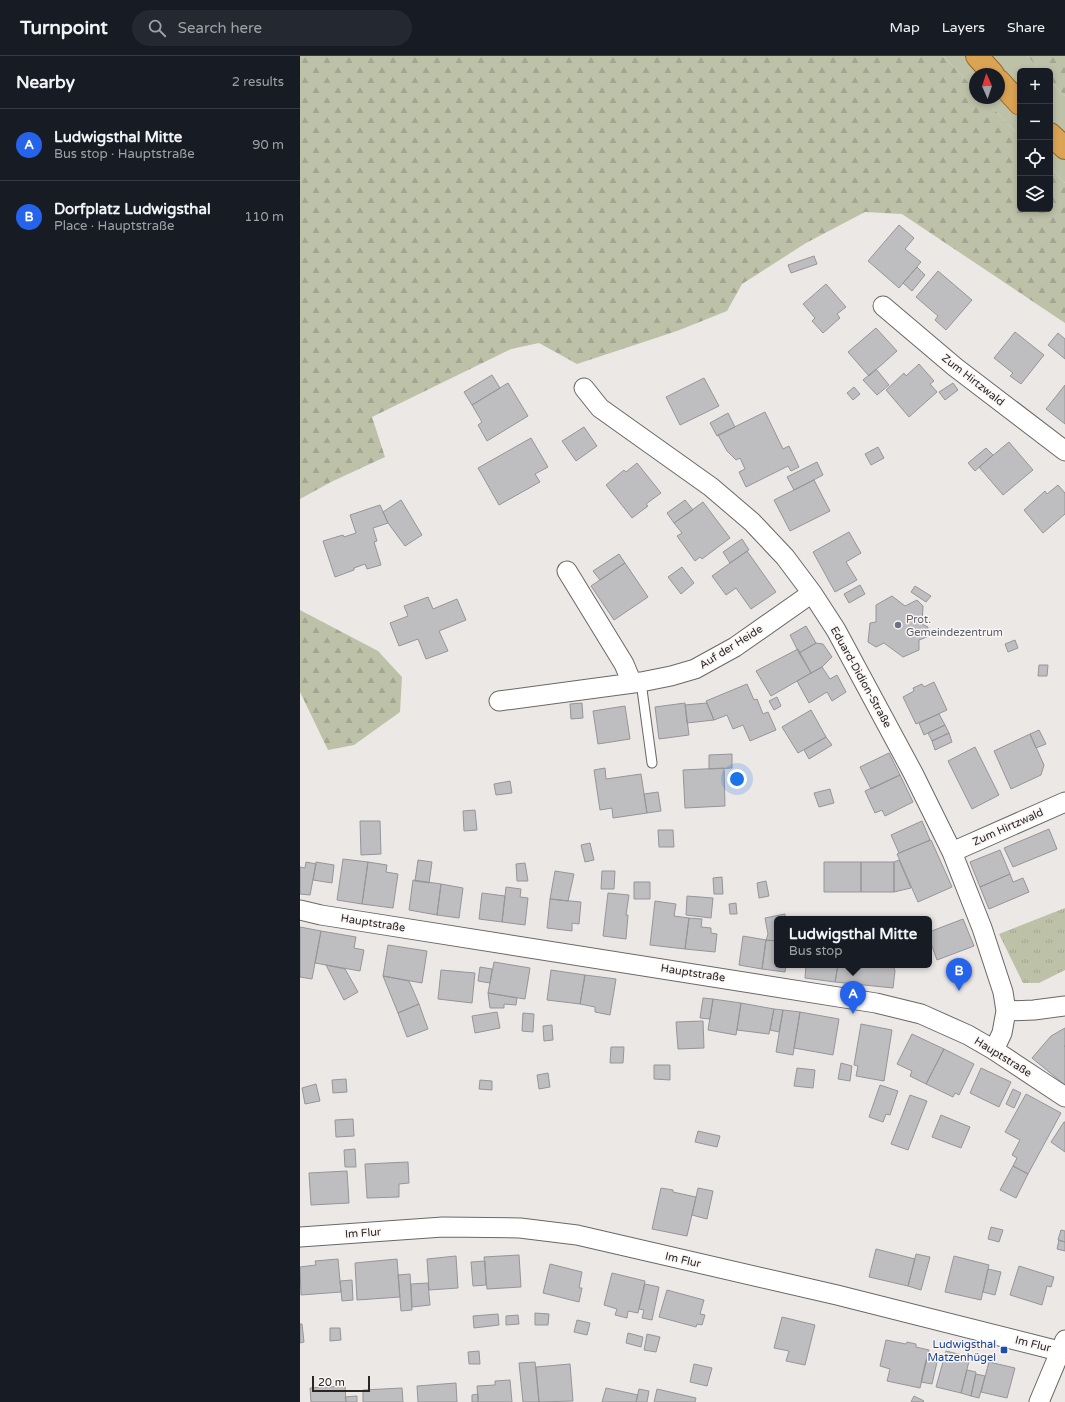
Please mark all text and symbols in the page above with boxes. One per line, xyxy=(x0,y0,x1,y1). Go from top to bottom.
search box xyxy=(132,10,412,46)
text: Turnpoint xyxy=(20,17,108,39)
icon: search xyxy=(146,17,168,39)
text: Search here xyxy=(178,19,262,37)
text: Map xyxy=(890,19,920,36)
text: Layers xyxy=(942,19,985,36)
text: Share xyxy=(1007,19,1045,36)
north arrow xyxy=(969,68,1005,104)
map controls xyxy=(1017,68,1053,212)
button: + xyxy=(1017,68,1053,104)
text: Nearby xyxy=(16,72,75,93)
text: 2 results xyxy=(232,74,284,90)
button: − xyxy=(1017,104,1053,140)
text: Ludwigsthal Mitte xyxy=(54,128,182,146)
text: A xyxy=(24,137,34,153)
text: 90 m xyxy=(252,137,284,153)
button: locate xyxy=(1017,140,1053,176)
text: Bus stop · Hauptstraße xyxy=(54,146,195,162)
button: layers xyxy=(1017,176,1053,212)
text: Dorfplatz Ludwigsthal xyxy=(54,200,211,218)
text: B xyxy=(24,209,34,225)
text: 110 m xyxy=(244,209,284,225)
text: Place · Hauptstraße xyxy=(54,218,174,234)
street label: Zum Hirtzwald xyxy=(939,351,1007,409)
place label: Prot. Gemeindezentrum xyxy=(906,613,1003,639)
marker: Prot. Gemeindezentrum xyxy=(893,620,903,630)
street label: Auf der Heide xyxy=(697,622,765,672)
street label: Eduard-Didion-Straße xyxy=(828,624,894,730)
your location xyxy=(727,769,747,789)
street label: Zum Hirtzwald xyxy=(971,806,1045,848)
street label: Hauptstraße xyxy=(340,911,406,935)
popup xyxy=(774,916,932,968)
text: Ludwigsthal Mitte xyxy=(789,925,917,943)
text: Bus stop xyxy=(789,943,842,959)
pin: B xyxy=(946,958,972,991)
street label: Hauptstraße xyxy=(660,961,726,985)
pin: A xyxy=(840,981,866,1014)
street label: Hauptstraße xyxy=(972,1034,1034,1080)
street label: Im Flur xyxy=(344,1225,382,1241)
street label: Im Flur xyxy=(664,1250,703,1271)
street label: Im Flur xyxy=(1014,1333,1053,1355)
place label: Ludwigsthal Matzenhügel xyxy=(927,1338,996,1364)
marker: Ludwigsthal Matzenhügel xyxy=(999,1345,1009,1355)
scale bar xyxy=(312,1374,370,1393)
text: 20 m xyxy=(318,1376,345,1389)

